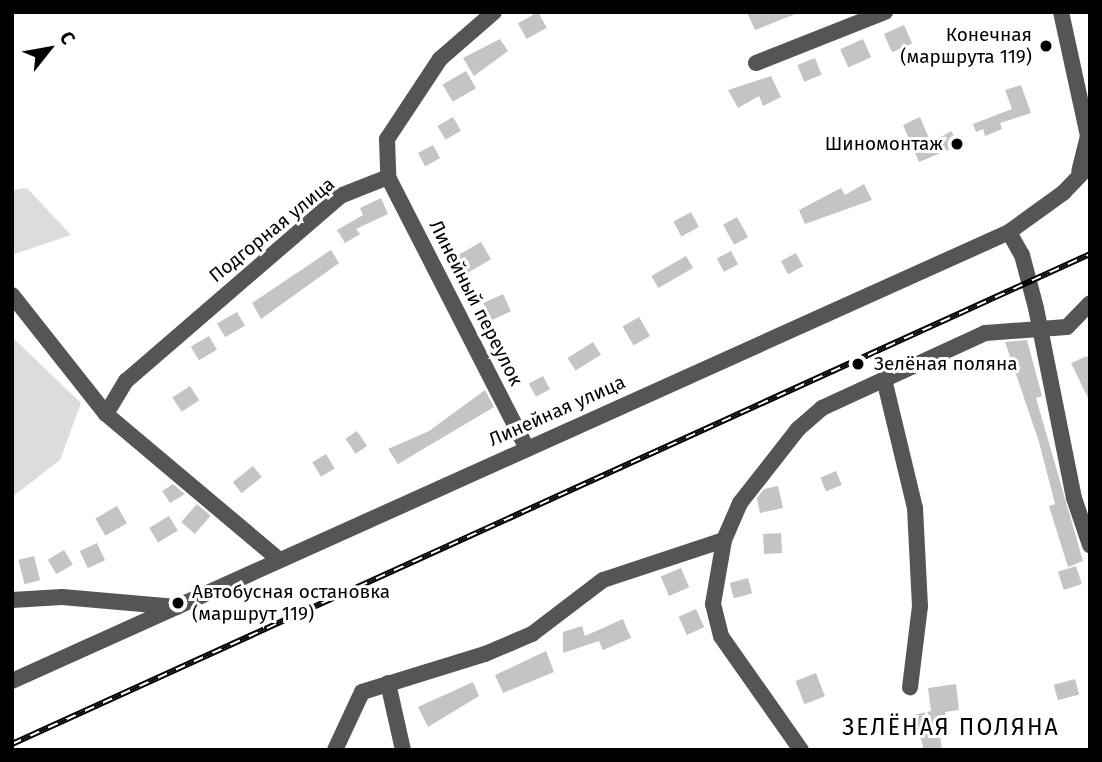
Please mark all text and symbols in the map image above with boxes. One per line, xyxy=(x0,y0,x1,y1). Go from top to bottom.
north arrow xyxy=(14,14,84,84)
place label: Конечная (маршрута 119) xyxy=(900,24,1032,68)
text: С xyxy=(55,27,80,49)
marker: Конечная (маршрута 119) xyxy=(1038,38,1054,54)
place label: Шиномонтаж xyxy=(825,133,943,155)
marker: Шиномонтаж xyxy=(949,136,965,152)
street label: Подгорная улица xyxy=(205,173,339,287)
street label: Линейный переулок xyxy=(424,216,528,390)
place label: Зелёная поляна xyxy=(874,353,1018,375)
marker: Зелёная поляна xyxy=(848,354,868,374)
street label: Линейная улица xyxy=(485,371,629,451)
place label: Автобусная остановка (маршрут 119) xyxy=(192,581,390,625)
marker: Автобусная остановка (маршрут 119) xyxy=(170,595,186,611)
district label: ЗЕЛЁНАЯ ПОЛЯНА xyxy=(844,713,1058,741)

